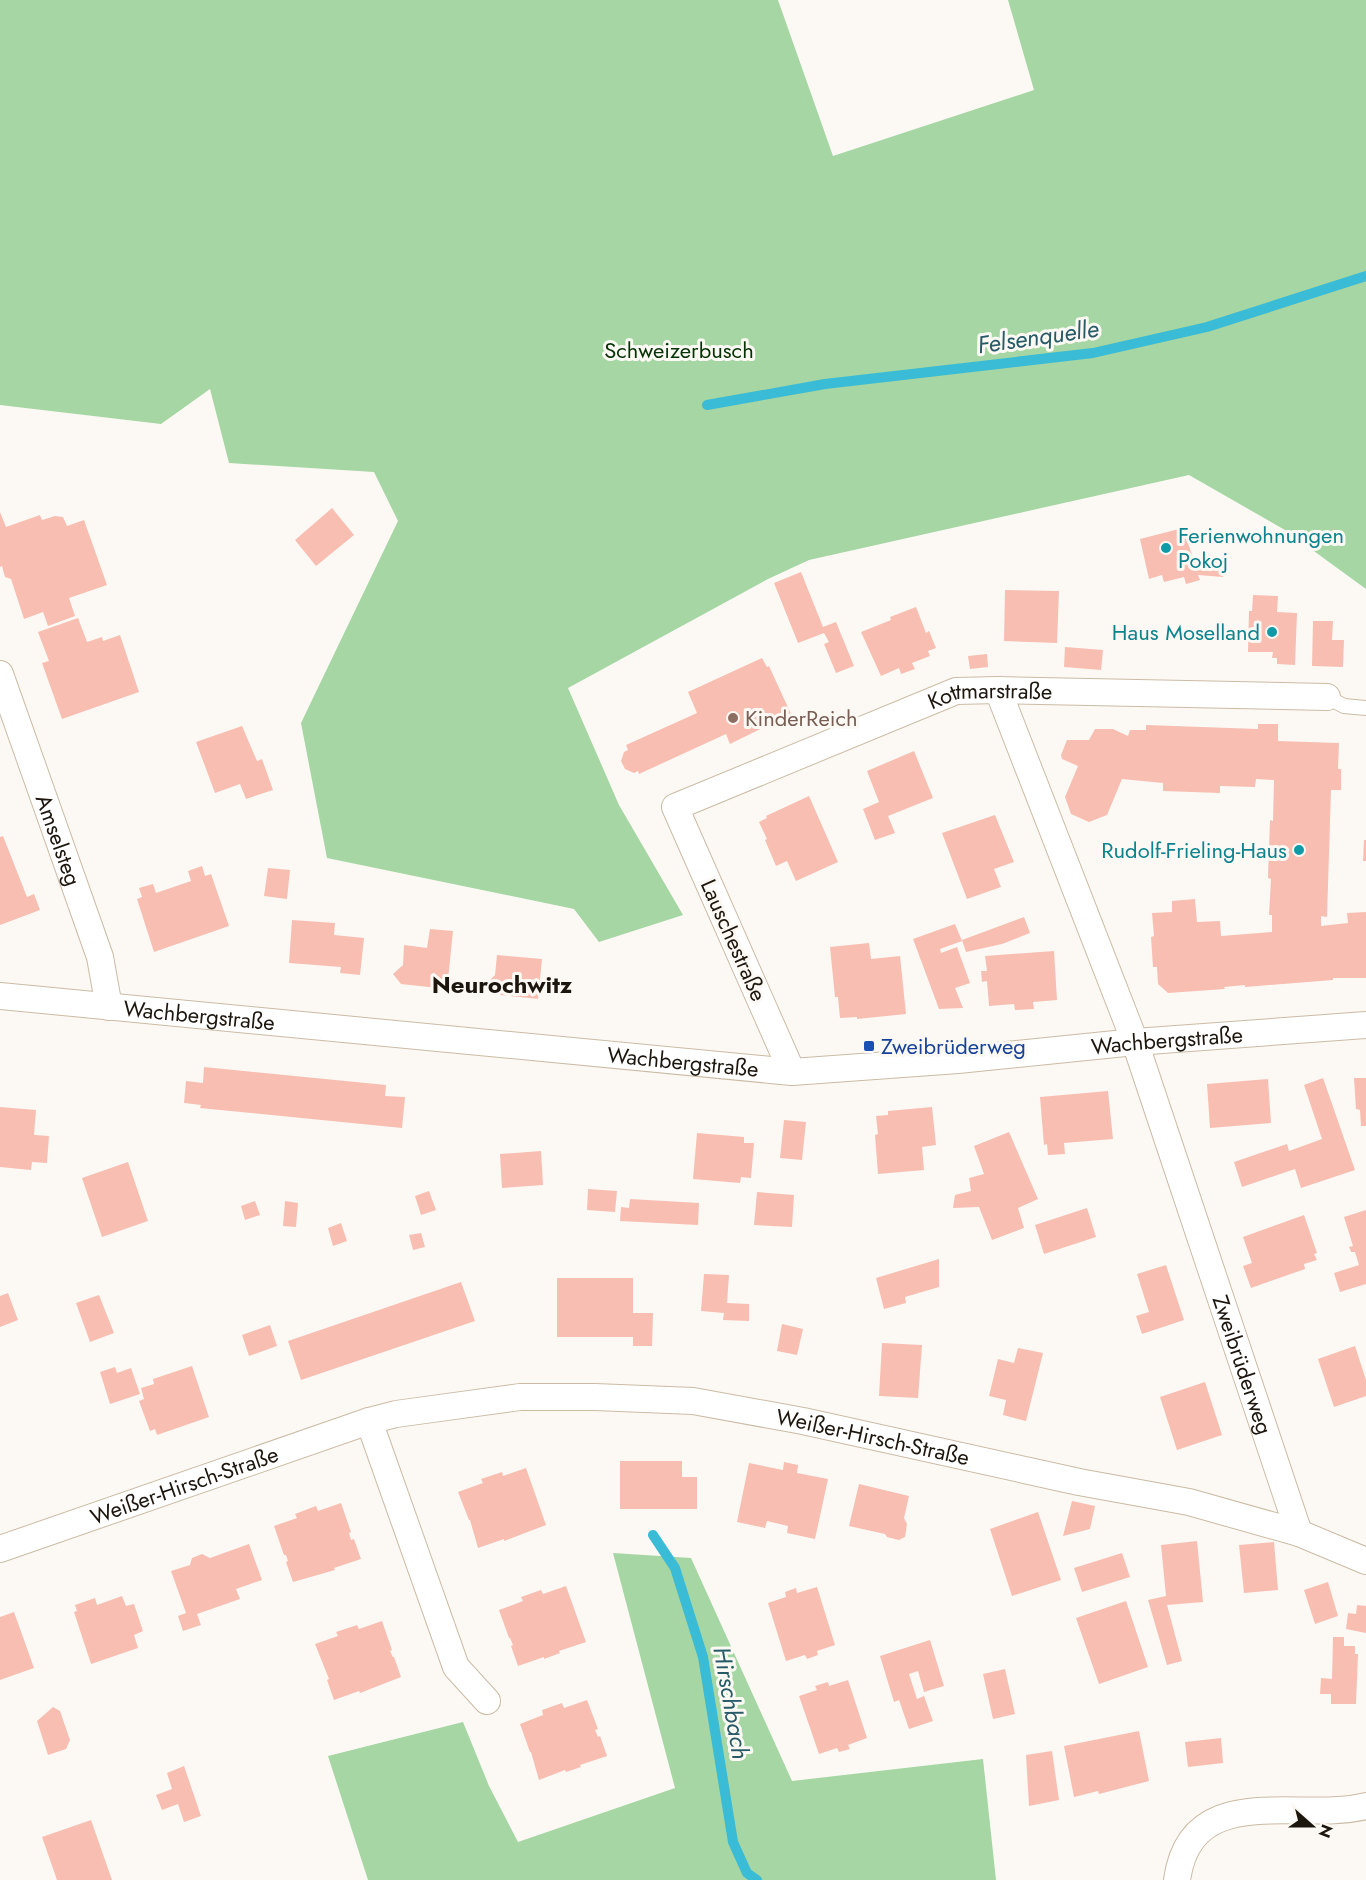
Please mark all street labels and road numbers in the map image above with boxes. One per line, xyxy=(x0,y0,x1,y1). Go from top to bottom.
street label: Kottmarstraße xyxy=(923,674,1053,717)
street label: Amselsteg xyxy=(28,790,90,890)
street label: Lauschestraße xyxy=(693,874,775,1006)
street label: Wachbergstraße xyxy=(122,992,276,1038)
street label: Wachbergstraße xyxy=(1090,1018,1244,1062)
street label: Wachbergstraße xyxy=(606,1038,760,1085)
street label: Zweibrüderweg xyxy=(1205,1291,1281,1439)
street label: Weißer-Hirsch-Straße xyxy=(774,1400,972,1473)
street label: Weißer-Hirsch-Straße xyxy=(86,1438,283,1532)

